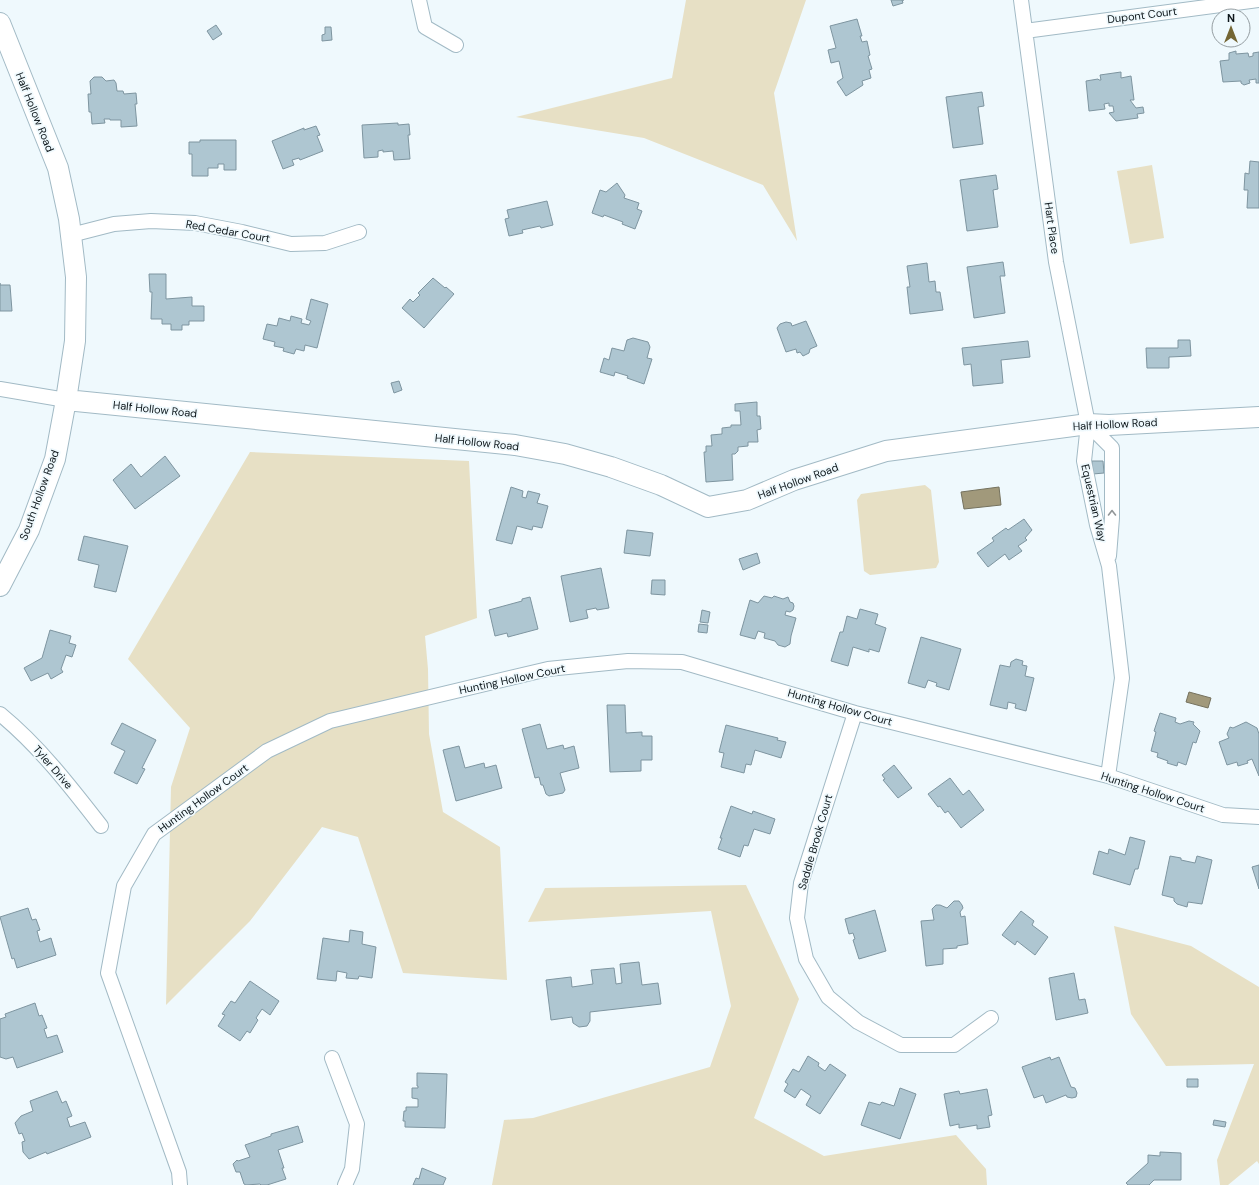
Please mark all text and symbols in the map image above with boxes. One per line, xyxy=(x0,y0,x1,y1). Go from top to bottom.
street label: Dupont Court xyxy=(1106,4,1178,26)
north arrow xyxy=(1211,8,1251,48)
text: N xyxy=(1227,11,1235,25)
street label: Half Hollow Road xyxy=(13,70,57,154)
street label: Hart Place xyxy=(1041,201,1063,255)
street label: Red Cedar Court xyxy=(185,217,271,245)
street label: Half Hollow Road xyxy=(112,398,198,420)
street label: Half Hollow Road xyxy=(1072,415,1158,433)
street label: Half Hollow Road xyxy=(434,431,520,453)
street label: South Hollow Road xyxy=(16,448,62,542)
street label: Half Hollow Road xyxy=(756,460,840,502)
street label: Equestrian Way xyxy=(1078,463,1110,543)
one-way arrow xyxy=(1108,510,1116,516)
street label: Hunting Hollow Court xyxy=(458,661,566,697)
street label: Hunting Hollow Court xyxy=(786,685,894,729)
street label: Tyler Drive xyxy=(30,742,76,792)
street label: Hunting Hollow Court xyxy=(155,761,251,835)
street label: Hunting Hollow Court xyxy=(1099,769,1207,815)
street label: Saddle Brook Court xyxy=(795,793,835,891)

